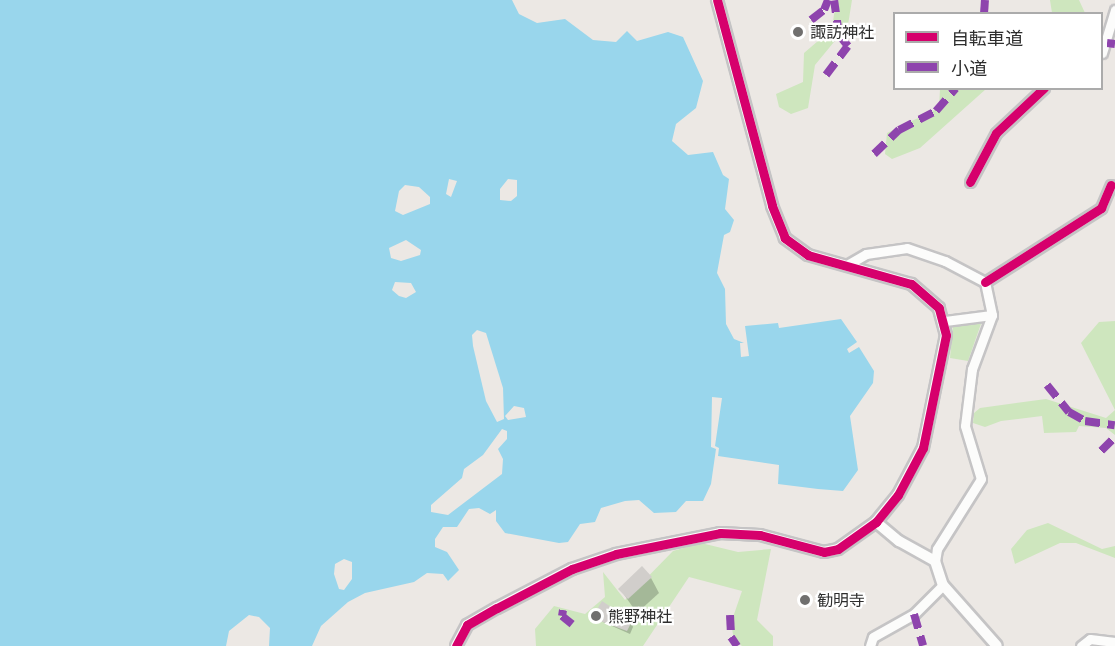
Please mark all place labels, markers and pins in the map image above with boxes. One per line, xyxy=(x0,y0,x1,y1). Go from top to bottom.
place label: 諏訪神社 xyxy=(810,22,874,42)
marker: 諏訪神社 xyxy=(791,25,805,39)
place label: 勧明寺 xyxy=(817,590,865,610)
marker: 勧明寺 xyxy=(798,593,812,607)
place label: 熊野神社 xyxy=(608,606,672,626)
marker: 熊野神社 xyxy=(589,609,603,623)

